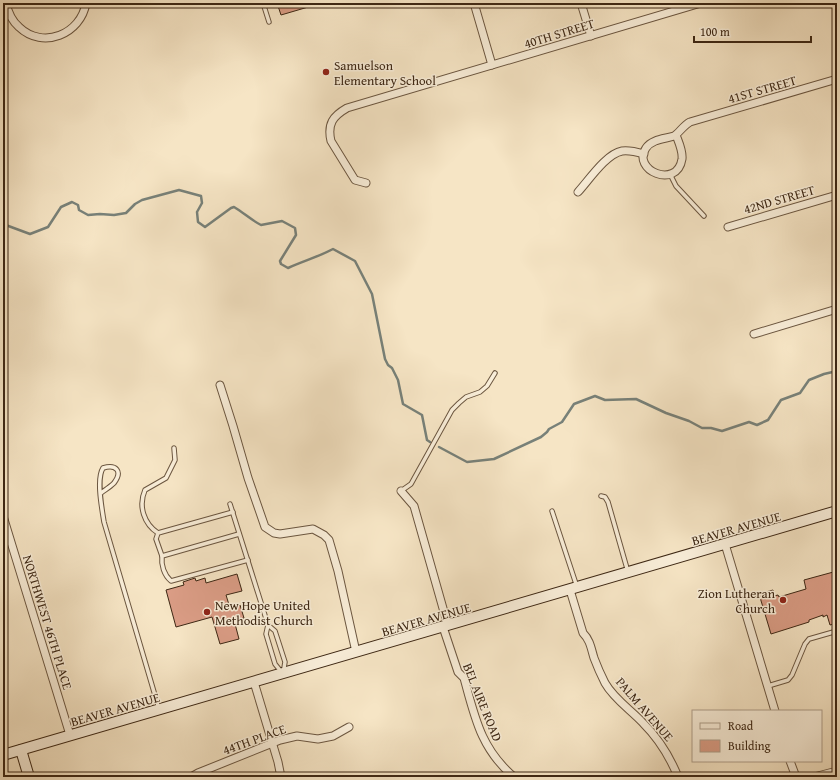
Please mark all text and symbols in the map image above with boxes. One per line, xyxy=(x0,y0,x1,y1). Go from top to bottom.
street label: 40TH STREET xyxy=(522,14,597,53)
scale bar xyxy=(694,18,811,44)
text: 100 m xyxy=(700,23,730,40)
place label: Samuelson Elementary School xyxy=(334,56,436,90)
marker: Samuelson Elementary School xyxy=(321,67,331,77)
street label: 41ST STREET xyxy=(726,70,799,108)
street label: 42ND STREET xyxy=(741,180,818,219)
street label: BEAVER AVENUE xyxy=(689,507,783,550)
street label: NORTHWEST 46TH PLACE xyxy=(18,553,77,692)
place label: Zion Lutheran Church xyxy=(698,584,776,618)
marker: Zion Lutheran Church xyxy=(778,595,788,605)
place label: New Hope United Methodist Church xyxy=(215,596,314,630)
street label: BEAVER AVENUE xyxy=(379,598,473,641)
marker: New Hope United Methodist Church xyxy=(202,607,212,617)
street label: BEL AIRE ROAD xyxy=(458,660,507,744)
street label: PALM AVENUE xyxy=(611,673,678,746)
street label: BEAVER AVENUE xyxy=(68,688,162,731)
legend xyxy=(692,710,822,762)
text: Road xyxy=(728,717,754,734)
street label: 44TH PLACE xyxy=(220,719,289,760)
text: Building xyxy=(728,737,771,754)

